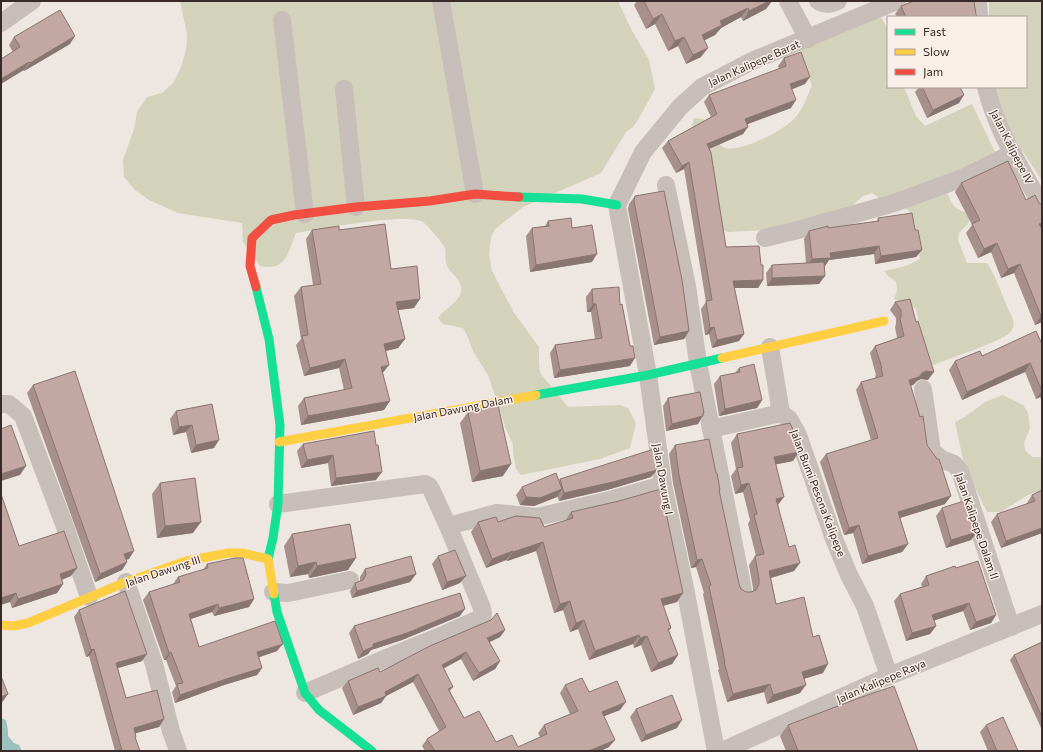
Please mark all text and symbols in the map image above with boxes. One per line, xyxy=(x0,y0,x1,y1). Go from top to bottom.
legend xyxy=(887,16,1027,88)
text: Fast xyxy=(923,24,946,38)
street label: Jalan Kalipepe Barat xyxy=(706,36,802,89)
text: Slow xyxy=(923,44,950,58)
text: Jam xyxy=(923,64,943,79)
street label: Jalan Kalipepe IV xyxy=(987,107,1037,187)
street label: Jalan Dawung Dalam xyxy=(412,391,514,425)
street label: Jalan Bumi Pesona Kalipepe xyxy=(787,427,849,559)
street label: Jalan Dawung I xyxy=(650,442,676,516)
street label: Jalan Kalipepe Dalam II xyxy=(952,471,1002,581)
street label: Jalan Dawung III xyxy=(124,552,202,590)
street label: Jalan Kalipepe Raya xyxy=(834,656,928,706)

